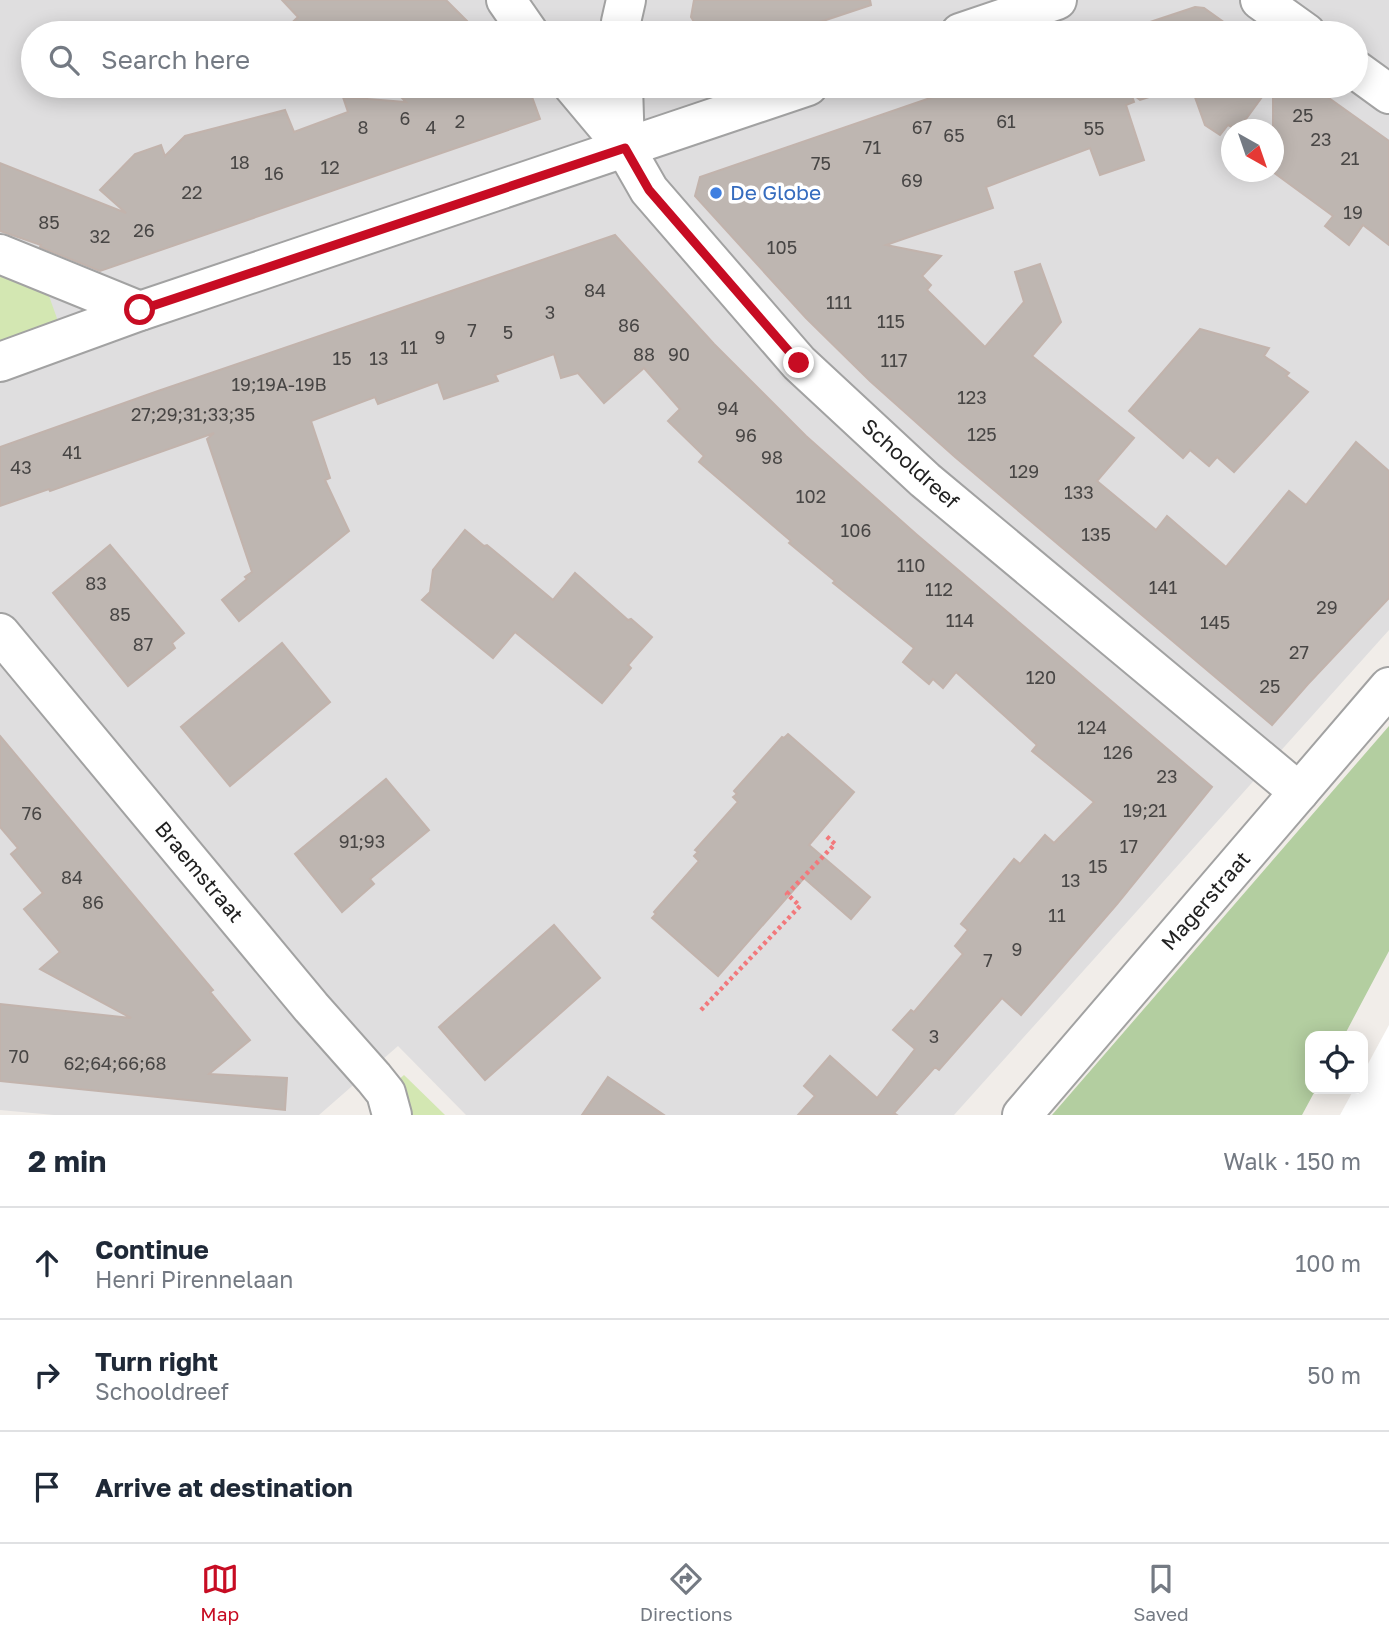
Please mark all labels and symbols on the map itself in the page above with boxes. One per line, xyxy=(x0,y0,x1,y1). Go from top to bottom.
house number: 25 xyxy=(1293,104,1313,126)
house number: 6 xyxy=(400,107,410,129)
house number: 2 xyxy=(455,110,465,132)
house number: 61 xyxy=(996,110,1016,132)
house number: 8 xyxy=(358,116,368,138)
house number: 4 xyxy=(426,116,437,138)
house number: 67 xyxy=(912,116,932,138)
house number: 55 xyxy=(1084,117,1104,139)
north arrow xyxy=(1221,119,1284,182)
house number: 65 xyxy=(943,124,965,146)
house number: 23 xyxy=(1311,128,1331,150)
house number: 71 xyxy=(863,136,881,158)
house number: 21 xyxy=(1340,147,1360,169)
house number: 18 xyxy=(230,151,250,173)
house number: 75 xyxy=(811,152,831,174)
house number: 12 xyxy=(320,156,340,178)
house number: 16 xyxy=(264,162,284,184)
house number: 69 xyxy=(901,169,923,191)
place label: De Globe xyxy=(730,179,821,205)
house number: 22 xyxy=(182,181,202,203)
marker: De Globe xyxy=(708,185,724,201)
house number: 19 xyxy=(1343,201,1363,223)
house number: 85 xyxy=(38,211,60,233)
house number: 26 xyxy=(133,219,155,241)
house number: 32 xyxy=(90,225,110,247)
house number: 105 xyxy=(767,236,797,258)
house number: 84 xyxy=(584,279,606,301)
house number: 111 xyxy=(826,291,852,313)
route start xyxy=(124,294,155,325)
house number: 3 xyxy=(545,301,555,323)
house number: 115 xyxy=(877,310,905,332)
house number: 86 xyxy=(618,314,640,336)
house number: 7 xyxy=(467,319,477,341)
house number: 5 xyxy=(503,321,513,343)
house number: 9 xyxy=(435,326,445,348)
house number: 11 xyxy=(400,336,418,358)
house number: 88 xyxy=(633,343,655,365)
house number: 90 xyxy=(668,343,690,365)
house number: 15 xyxy=(332,347,352,369)
house number: 13 xyxy=(369,347,389,369)
route end xyxy=(783,347,814,378)
house number: 117 xyxy=(881,349,908,371)
house number: 19;19A-19B xyxy=(231,373,327,395)
house number: 123 xyxy=(957,386,987,408)
house number: 94 xyxy=(717,397,739,419)
house number: 27;29;31;33;35 xyxy=(131,403,255,425)
street label: Schooldreef xyxy=(857,413,965,514)
house number: 125 xyxy=(967,423,997,445)
house number: 96 xyxy=(735,424,757,446)
house number: 41 xyxy=(62,441,82,463)
house number: 98 xyxy=(761,446,783,468)
house number: 43 xyxy=(10,456,32,478)
house number: 129 xyxy=(1009,460,1039,482)
house number: 133 xyxy=(1064,481,1094,503)
house number: 102 xyxy=(796,485,826,507)
house number: 106 xyxy=(841,519,871,541)
house number: 135 xyxy=(1081,523,1111,545)
house number: 110 xyxy=(897,554,925,576)
house number: 83 xyxy=(85,572,107,594)
house number: 141 xyxy=(1149,576,1177,598)
house number: 112 xyxy=(925,578,953,600)
house number: 29 xyxy=(1316,596,1338,618)
house number: 85 xyxy=(109,603,131,625)
house number: 114 xyxy=(946,609,974,631)
house number: 145 xyxy=(1200,611,1230,633)
house number: 87 xyxy=(133,633,153,655)
house number: 27 xyxy=(1289,641,1309,663)
house number: 120 xyxy=(1026,666,1056,688)
house number: 25 xyxy=(1260,675,1280,697)
house number: 124 xyxy=(1077,716,1107,738)
house number: 126 xyxy=(1103,741,1133,763)
house number: 23 xyxy=(1157,765,1177,787)
house number: 19;21 xyxy=(1123,799,1167,821)
house number: 76 xyxy=(22,802,42,824)
street label: Braemstraat xyxy=(150,815,250,927)
house number: 91;93 xyxy=(339,830,385,852)
house number: 17 xyxy=(1120,835,1138,857)
street label: Magerstraat xyxy=(1155,846,1255,955)
house number: 15 xyxy=(1088,855,1108,877)
house number: 84 xyxy=(61,866,83,888)
house number: 13 xyxy=(1061,869,1081,891)
house number: 86 xyxy=(82,891,104,913)
house number: 11 xyxy=(1048,904,1066,926)
house number: 9 xyxy=(1012,938,1022,960)
house number: 7 xyxy=(983,949,993,971)
house number: 3 xyxy=(929,1025,939,1047)
house number: 70 xyxy=(9,1045,29,1067)
house number: 62;64;66;68 xyxy=(63,1052,167,1074)

